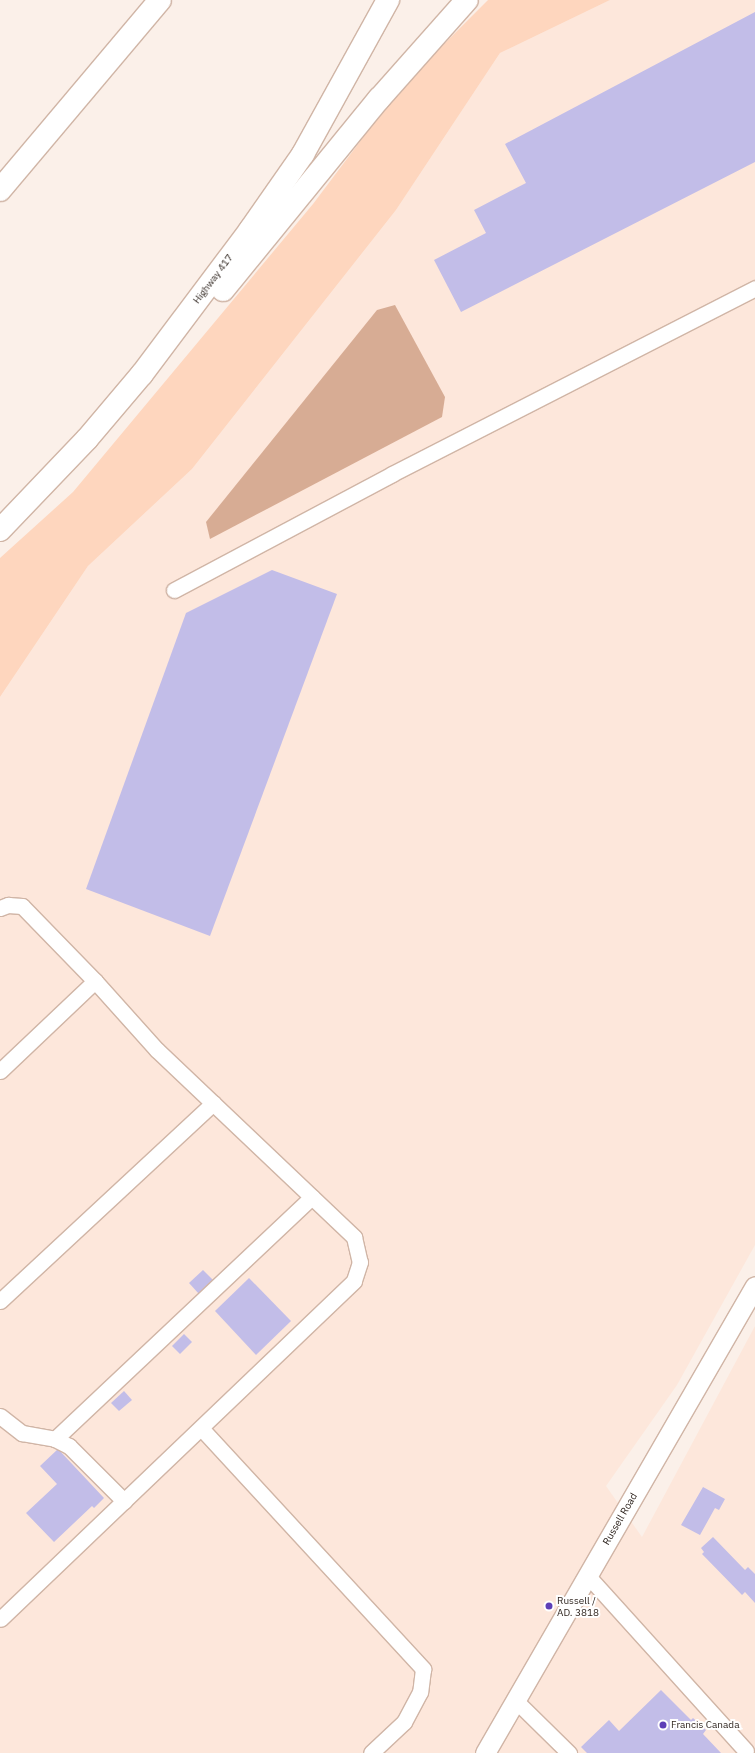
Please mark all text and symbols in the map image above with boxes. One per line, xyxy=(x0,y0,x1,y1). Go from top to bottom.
street label: Highway 417 xyxy=(191,252,235,306)
street label: Russell Road xyxy=(600,1491,640,1547)
place label: Russell / AD. 3818 xyxy=(557,1594,599,1618)
marker: Russell / AD. 3818 xyxy=(544,1601,554,1611)
place label: Francis Canada xyxy=(671,1719,740,1731)
marker: Francis Canada xyxy=(658,1720,668,1730)

